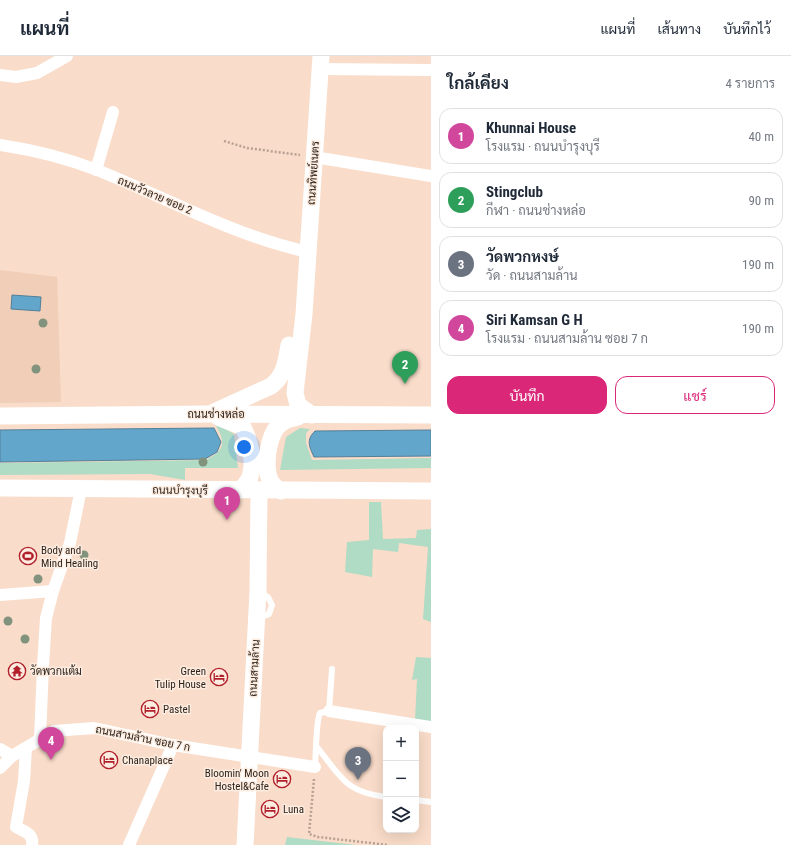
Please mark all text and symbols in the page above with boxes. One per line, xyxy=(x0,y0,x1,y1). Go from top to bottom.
text: แผนที่ xyxy=(20,17,69,40)
text: แผนที่ xyxy=(600,21,635,37)
text: เส้นทาง xyxy=(657,21,701,37)
text: บันทึกไว้ xyxy=(723,21,771,37)
text: ใกล้เคียง xyxy=(447,73,509,93)
text: 4 รายการ xyxy=(725,76,775,91)
text: Khunnai House xyxy=(486,119,576,137)
text: 1 xyxy=(458,129,464,144)
text: 40 m xyxy=(748,129,774,144)
text: โรงแรม · ถนนบำรุงบุรี xyxy=(486,139,600,154)
street label: ถนนทิพย์เนตร xyxy=(303,140,322,206)
street label: ถนนวัวลาย ซอย 2 xyxy=(116,173,194,217)
text: Stingclub xyxy=(486,183,543,201)
text: 2 xyxy=(458,193,464,208)
text: 90 m xyxy=(748,193,774,208)
text: กีฬา · ถนนช่างหล่อ xyxy=(486,203,586,218)
text: วัดพวกหงษ์ xyxy=(486,248,559,266)
text: 3 xyxy=(458,257,464,272)
text: 190 m xyxy=(742,257,774,272)
text: วัด · ถนนสามล้าน xyxy=(486,268,578,283)
text: Siri Kamsan G H xyxy=(486,311,583,329)
text: 4 xyxy=(458,321,464,336)
text: 190 m xyxy=(742,321,774,336)
text: โรงแรม · ถนนสามล้าน ซอย 7 ก xyxy=(486,331,648,346)
pin: 2 xyxy=(392,351,418,384)
button: บันทึก xyxy=(447,376,607,414)
button: แชร์ xyxy=(615,376,775,414)
street label: ถนนช่างหล่อ xyxy=(187,407,245,421)
your location xyxy=(234,437,254,457)
street label: ถนนบำรุงบุรี xyxy=(152,482,208,499)
pin: 1 xyxy=(214,487,240,520)
place label: Body and Mind Healing xyxy=(41,544,98,570)
sports icon: Body and Mind Healing xyxy=(18,546,38,566)
street label: ถนนสามล้าน xyxy=(246,639,262,697)
temple icon: วัดพวกแต้ม xyxy=(7,661,27,681)
place label: วัดพวกแต้ม xyxy=(30,664,82,678)
place label: Green Tulip House xyxy=(155,665,206,691)
hotel icon: Green Tulip House xyxy=(209,667,229,687)
hotel icon: Pastel xyxy=(140,699,160,719)
place label: Pastel xyxy=(163,703,190,716)
street label: ถนนสามล้าน ซอย 7 ก xyxy=(94,722,192,754)
map controls xyxy=(383,725,419,833)
button: + xyxy=(383,725,419,761)
pin: 4 xyxy=(38,727,64,760)
pin: 3 xyxy=(345,747,371,780)
hotel icon: Chanaplace xyxy=(99,750,119,770)
place label: Chanaplace xyxy=(122,754,173,767)
button: − xyxy=(383,761,419,797)
place label: Bloomin' Moon Hostel&Cafe xyxy=(205,767,269,793)
hotel icon: Bloomin' Moon Hostel&Cafe xyxy=(272,769,292,789)
button: layers xyxy=(383,797,419,833)
hotel icon: Luna xyxy=(260,799,280,819)
place label: Luna xyxy=(283,803,304,816)

